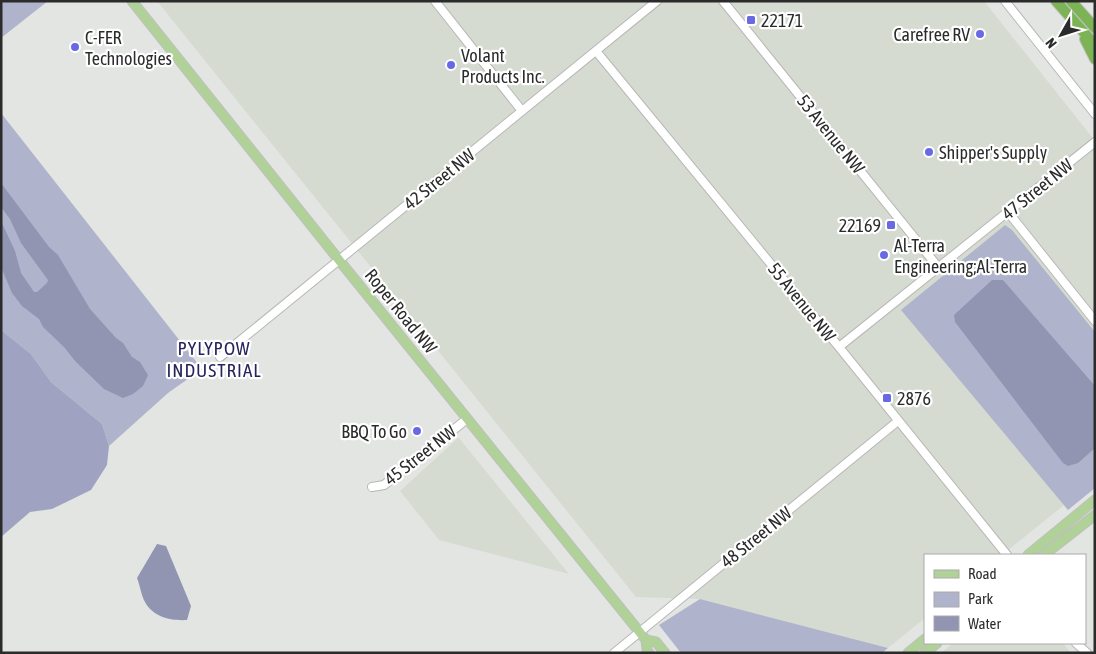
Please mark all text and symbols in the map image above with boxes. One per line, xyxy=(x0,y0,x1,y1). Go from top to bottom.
place label: 22171 xyxy=(761,10,803,31)
north arrow xyxy=(1036,10,1086,60)
marker: 22171 xyxy=(745,14,757,26)
place label: Carefree RV xyxy=(893,24,970,45)
place label: C-FER Technologies xyxy=(85,27,172,69)
marker: Carefree RV xyxy=(974,28,986,40)
text: N xyxy=(1042,35,1060,51)
marker: C-FER Technologies xyxy=(69,41,81,53)
place label: Volant Products Inc. xyxy=(461,45,545,87)
marker: Volant Products Inc. xyxy=(445,59,457,71)
street label: 53 Avenue NW xyxy=(793,90,869,178)
place label: Shipper's Supply xyxy=(939,142,1047,163)
street label: 42 Street NW xyxy=(399,144,479,214)
marker: Shipper's Supply xyxy=(923,146,935,158)
street label: 47 Street NW xyxy=(997,154,1077,224)
place label: 22169 xyxy=(839,215,881,236)
marker: 22169 xyxy=(885,219,897,231)
place label: Al-Terra Engineering;Al-Terra xyxy=(894,235,1027,277)
marker: Al-Terra Engineering;Al-Terra xyxy=(878,249,890,261)
street label: 55 Avenue NW xyxy=(764,258,840,346)
street label: Roper Road NW xyxy=(361,265,441,357)
district label: PYLYPOW INDUSTRIAL xyxy=(166,337,262,381)
place label: 2876 xyxy=(897,388,931,409)
marker: 2876 xyxy=(881,392,893,404)
place label: BBQ To Go xyxy=(341,421,407,442)
street label: 45 Street NW xyxy=(380,421,460,489)
marker: BBQ To Go xyxy=(411,425,423,437)
street label: 48 Street NW xyxy=(716,502,796,572)
legend xyxy=(924,554,1086,644)
text: Road xyxy=(968,565,997,582)
text: Park xyxy=(968,590,993,607)
text: Water xyxy=(968,615,1001,632)

